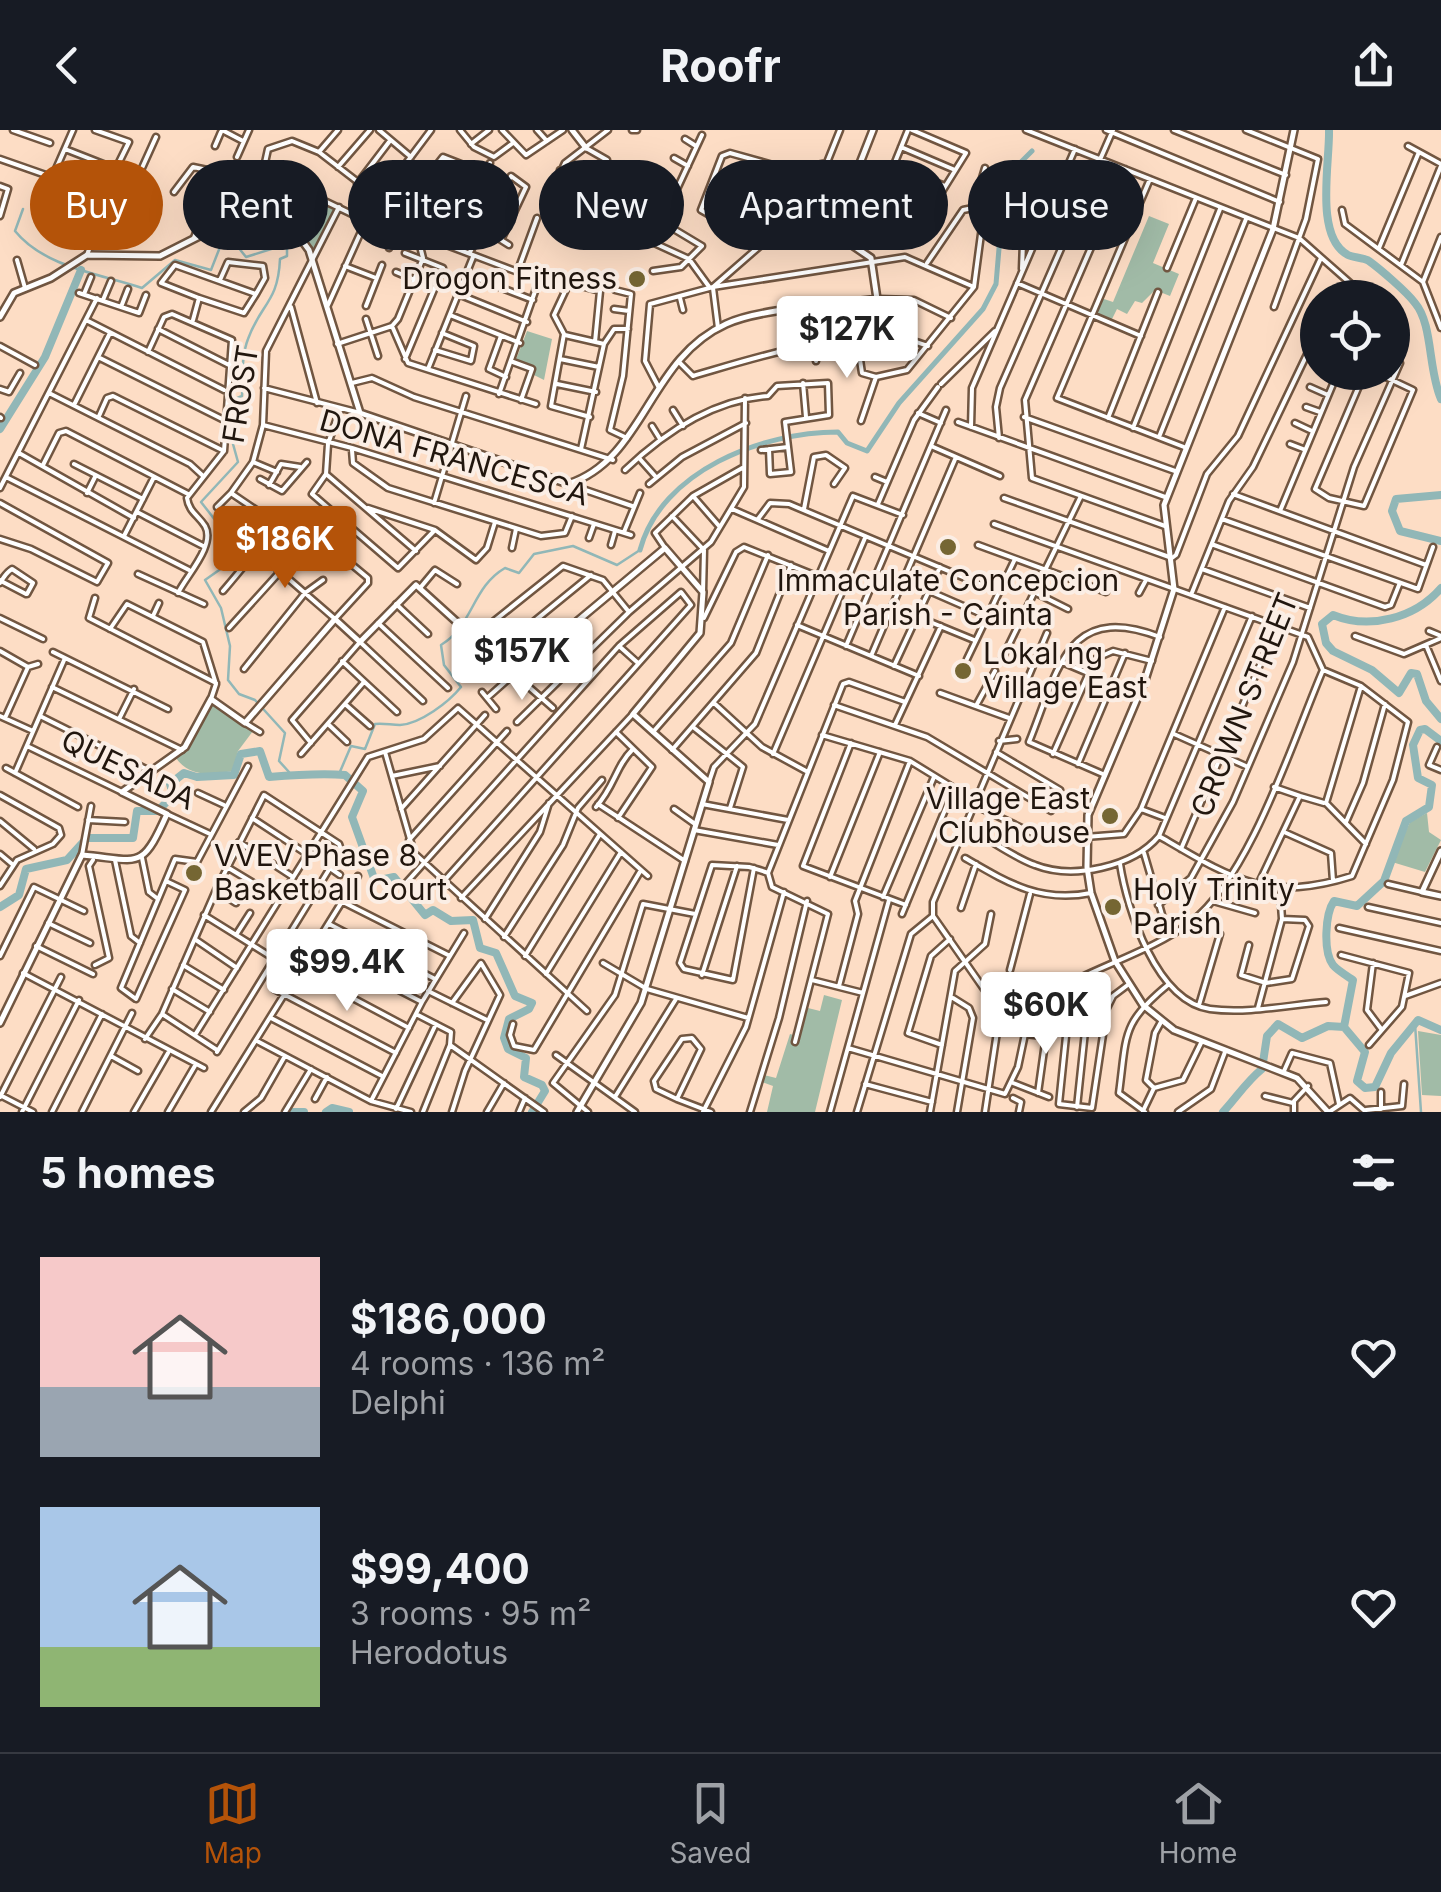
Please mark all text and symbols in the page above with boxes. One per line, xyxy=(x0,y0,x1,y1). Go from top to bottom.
icon: back xyxy=(40,38,95,93)
text: Roofr xyxy=(660,38,781,93)
icon: share xyxy=(1346,38,1401,93)
chip: Buy xyxy=(30,160,163,250)
chip: Rent xyxy=(183,160,328,250)
chip: Filters xyxy=(348,160,519,250)
chip: New xyxy=(539,160,684,250)
chip: Apartment xyxy=(704,160,948,250)
chip: House xyxy=(968,160,1144,250)
place label: Drogon Fitness xyxy=(402,260,617,296)
marker: Drogon Fitness xyxy=(626,268,648,290)
map controls xyxy=(1300,280,1410,390)
button: locate xyxy=(1300,280,1410,390)
pin: $127K xyxy=(777,296,917,381)
text: $127K xyxy=(799,309,895,348)
street label: FROST xyxy=(215,342,266,445)
street label: DONA FRANCESCA xyxy=(316,401,593,513)
pin: $186K xyxy=(215,506,355,591)
text: $186K xyxy=(235,519,335,558)
marker: Immaculate Concepcion Parish - Cainta xyxy=(937,536,959,558)
place label: Immaculate Concepcion Parish - Cainta xyxy=(777,562,1119,632)
street label: CROWN STREET xyxy=(1183,587,1305,822)
pin: $157K xyxy=(452,618,592,703)
text: $157K xyxy=(474,631,570,670)
place label: Lokal ng Village East xyxy=(983,635,1147,705)
marker: Lokal ng Village East xyxy=(952,660,974,682)
street label: QUESADA xyxy=(56,721,201,817)
place label: Village East Clubhouse xyxy=(926,780,1090,850)
marker: Village East Clubhouse xyxy=(1099,805,1121,827)
place label: VVEV Phase 8 Basketball Court xyxy=(214,837,447,907)
marker: VVEV Phase 8 Basketball Court xyxy=(183,862,205,884)
place label: Holy Trinity Parish xyxy=(1133,871,1295,941)
marker: Holy Trinity Parish xyxy=(1102,896,1124,918)
pin: $99.4K xyxy=(266,929,428,1014)
text: $99.4K xyxy=(289,942,405,981)
pin: $60K xyxy=(987,972,1105,1057)
text: $60K xyxy=(1003,985,1089,1024)
icon: filters xyxy=(1346,1145,1401,1200)
text: 5 homes xyxy=(40,1147,216,1198)
text: $186,000 xyxy=(350,1293,547,1344)
icon: home xyxy=(120,1297,240,1417)
icon: heart xyxy=(1346,1330,1401,1385)
text: 4 rooms · 136 m² xyxy=(350,1344,606,1383)
text: Delphi xyxy=(350,1383,446,1422)
text: $99,400 xyxy=(350,1543,530,1594)
icon: home xyxy=(120,1547,240,1667)
icon: heart xyxy=(1346,1580,1401,1635)
text: 3 rooms · 95 m² xyxy=(350,1594,591,1633)
text: Herodotus xyxy=(350,1633,508,1672)
tab: Map xyxy=(204,1776,262,1870)
tab: Saved xyxy=(669,1776,751,1870)
tab: Home xyxy=(1159,1776,1237,1870)

